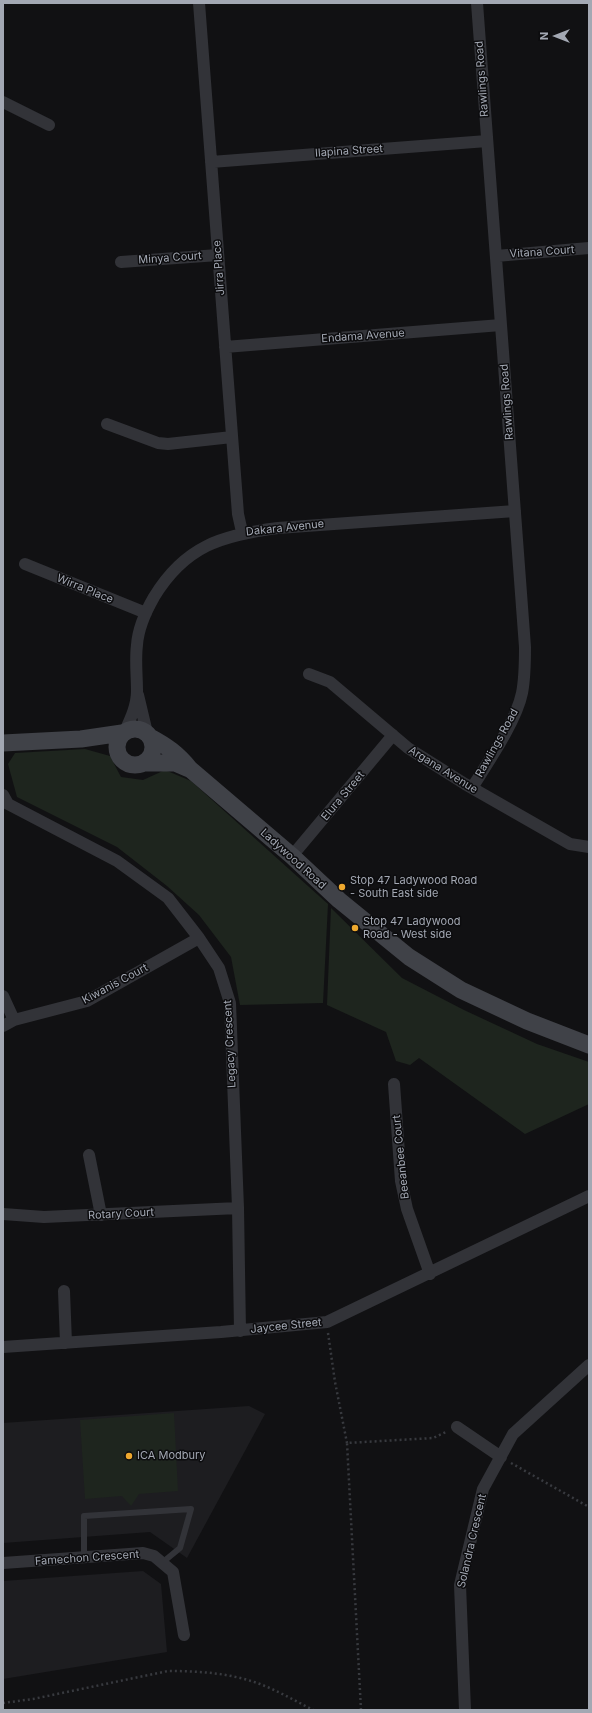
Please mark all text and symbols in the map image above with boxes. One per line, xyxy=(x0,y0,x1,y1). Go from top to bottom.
north arrow xyxy=(536,16,576,56)
text: N xyxy=(537,32,551,40)
street label: Rawlings Road xyxy=(473,41,491,117)
street label: Ilapina Street xyxy=(315,142,383,160)
street label: Jirra Place xyxy=(210,240,228,296)
street label: Vitana Court xyxy=(509,243,575,261)
street label: Minya Court xyxy=(138,249,202,267)
street label: Endama Avenue xyxy=(321,327,405,345)
street label: Rawlings Road xyxy=(498,364,516,440)
street label: Dakara Avenue xyxy=(245,517,325,539)
street label: Wirra Place xyxy=(55,572,115,606)
street label: Rawlings Road xyxy=(473,706,521,780)
street label: Argana Avenue xyxy=(406,744,480,796)
street label: Elura Street xyxy=(319,769,367,823)
street label: Ladywood Road xyxy=(257,826,329,892)
place label: Stop 47 Ladywood Road - South East side xyxy=(350,874,477,900)
marker: Stop 47 Ladywood Road - South East side xyxy=(337,882,347,892)
place label: Stop 47 Ladywood Road - West side xyxy=(363,915,460,941)
marker: Stop 47 Ladywood Road - West side xyxy=(350,923,360,933)
street label: Kiwanis Court xyxy=(80,961,150,1007)
street label: Legacy Crescent xyxy=(221,1000,239,1088)
street label: Beeanbee Court xyxy=(390,1114,412,1200)
street label: Rotary Court xyxy=(88,1206,154,1222)
street label: Jaycee Street xyxy=(250,1316,322,1336)
place label: ICA Modbury xyxy=(137,1449,205,1463)
marker: ICA Modbury xyxy=(124,1451,134,1461)
street label: Solandra Crescent xyxy=(455,1493,489,1589)
street label: Famechon Crescent xyxy=(34,1548,140,1568)

